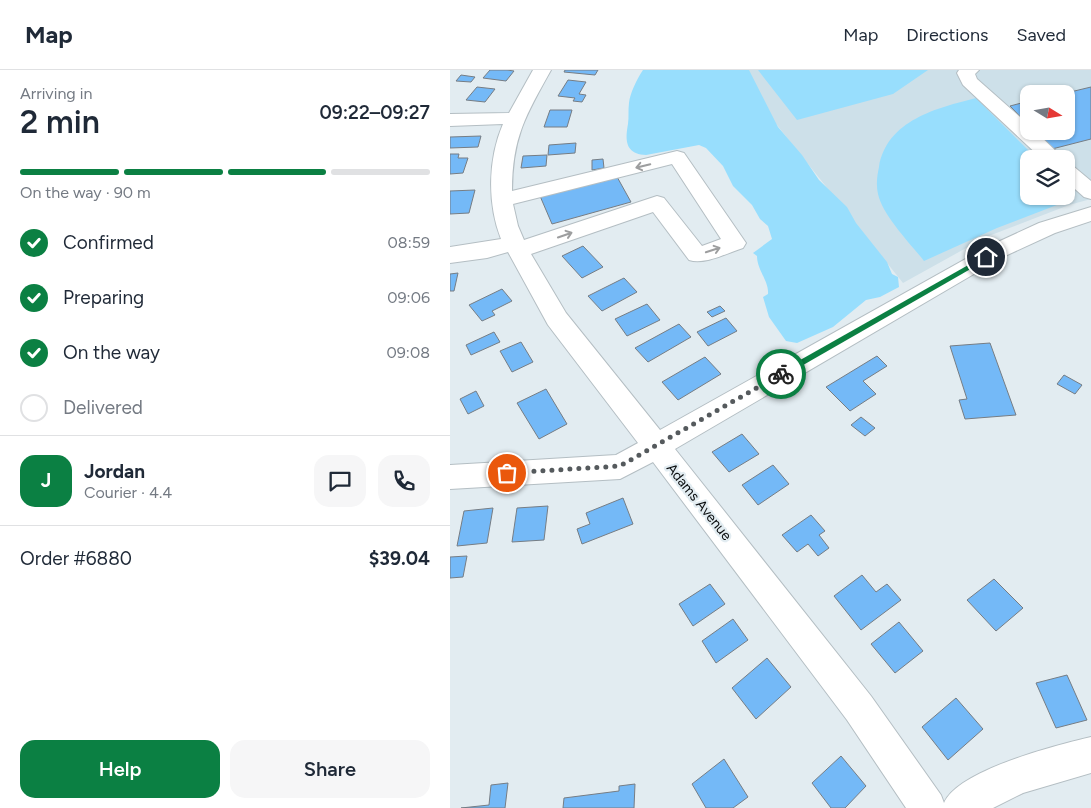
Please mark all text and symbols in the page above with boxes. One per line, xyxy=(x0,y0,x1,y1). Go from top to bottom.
text: Map xyxy=(25,20,73,49)
text: Map xyxy=(843,24,878,46)
text: Directions xyxy=(906,24,988,46)
text: Saved xyxy=(1016,24,1066,46)
text: Arriving in xyxy=(20,84,92,103)
north arrow xyxy=(1020,85,1075,140)
map controls xyxy=(1020,85,1075,205)
text: 09:22–09:27 xyxy=(320,101,430,124)
text: 2 min xyxy=(20,103,100,141)
button: layers xyxy=(1020,150,1075,205)
one-way arrow xyxy=(635,162,651,171)
text: On the way · 90 m xyxy=(20,183,151,202)
icon: check xyxy=(20,229,48,257)
one-way arrow xyxy=(557,229,573,239)
text: Confirmed xyxy=(63,231,154,254)
text: 08:59 xyxy=(388,233,430,252)
pin xyxy=(965,236,1007,278)
icon: home xyxy=(972,243,1000,271)
one-way arrow xyxy=(705,245,720,254)
icon: check xyxy=(20,284,48,312)
text: Preparing xyxy=(63,286,144,309)
text: 09:06 xyxy=(387,288,430,307)
icon: check xyxy=(20,339,48,367)
text: On the way xyxy=(63,341,160,364)
text: 09:08 xyxy=(387,343,430,362)
courier xyxy=(756,349,806,399)
icon: bike xyxy=(767,360,795,388)
text: Delivered xyxy=(63,396,143,419)
pin xyxy=(486,452,528,494)
button: chat xyxy=(314,455,366,507)
button: phone xyxy=(378,455,430,507)
icon: bag xyxy=(493,459,521,487)
text: Jordan xyxy=(84,460,145,483)
street label: Adams Avenue xyxy=(663,460,735,544)
text: J xyxy=(41,469,51,492)
text: Courier · 4.4 xyxy=(84,483,172,502)
text: Order #6880 xyxy=(20,547,132,570)
text: $39.04 xyxy=(369,547,430,570)
button: Help xyxy=(20,740,220,798)
button: Share xyxy=(230,740,430,798)

